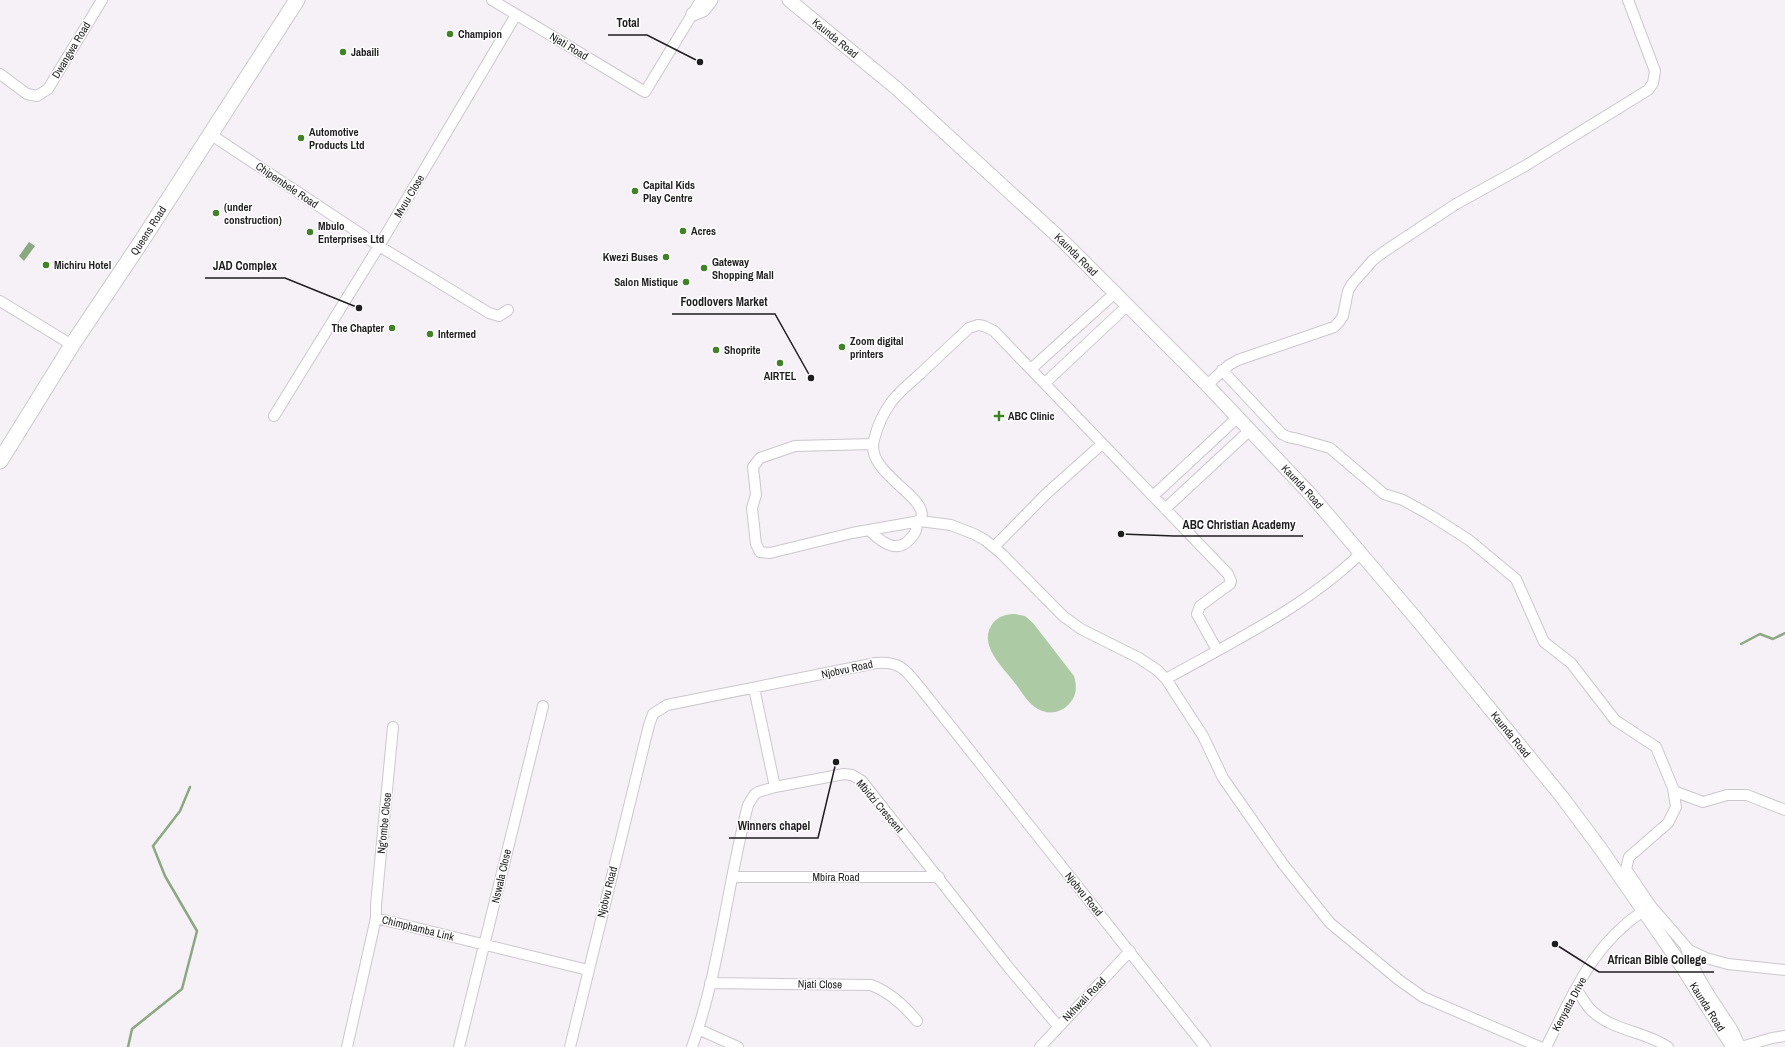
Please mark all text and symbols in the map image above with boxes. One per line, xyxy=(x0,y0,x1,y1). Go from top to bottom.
callout: Total xyxy=(608,11,647,35)
text: Total xyxy=(617,15,640,31)
street label: Kaunda Road xyxy=(810,15,861,61)
street label: Dwangwa Road xyxy=(49,19,93,81)
place label: Champion xyxy=(458,27,502,41)
marker: Champion xyxy=(445,29,455,39)
street label: Njati Road xyxy=(547,29,591,63)
place label: Jabaili xyxy=(351,45,379,59)
marker: Jabaili xyxy=(338,47,348,57)
place label: Automotive Products Ltd xyxy=(309,125,365,152)
marker: Automotive Products Ltd xyxy=(296,133,306,143)
street label: Chipembele Road xyxy=(253,159,321,211)
street label: Mvuu Close xyxy=(391,172,427,220)
place label: Capital Kids Play Centre xyxy=(643,178,695,205)
marker: Capital Kids Play Centre xyxy=(630,186,640,196)
place label: (under construction) xyxy=(224,200,282,227)
street label: Queens Road xyxy=(127,203,169,258)
marker: (under construction) xyxy=(211,208,221,218)
place label: Mbulo Enterprises Ltd xyxy=(318,219,384,246)
place label: Acres xyxy=(691,224,716,238)
marker: Acres xyxy=(678,226,688,236)
marker: Mbulo Enterprises Ltd xyxy=(305,227,315,237)
street label: Kaunda Road xyxy=(1052,230,1101,279)
place label: Kwezi Buses xyxy=(603,250,658,264)
marker: Kwezi Buses xyxy=(661,252,671,262)
callout: JAD Complex xyxy=(205,254,285,278)
place label: Gateway Shopping Mall xyxy=(712,255,774,282)
place label: Michiru Hotel xyxy=(54,258,111,272)
text: JAD Complex xyxy=(213,258,278,274)
marker: Michiru Hotel xyxy=(41,260,51,270)
marker: Gateway Shopping Mall xyxy=(699,263,709,273)
place label: Salon Mistique xyxy=(614,275,678,289)
marker: Salon Mistique xyxy=(681,277,691,287)
callout: Foodlovers Market xyxy=(672,290,775,314)
text: Foodlovers Market xyxy=(680,294,768,310)
place label: The Chapter xyxy=(331,321,384,335)
marker: The Chapter xyxy=(387,323,397,333)
place label: Intermed xyxy=(438,327,476,341)
marker: Intermed xyxy=(425,329,435,339)
place label: Zoom digital printers xyxy=(850,334,904,361)
marker: Zoom digital printers xyxy=(837,342,847,352)
place label: Shoprite xyxy=(724,343,761,357)
marker: Shoprite xyxy=(711,345,721,355)
marker: AIRTEL xyxy=(775,358,785,368)
place label: AIRTEL xyxy=(764,369,797,383)
place label: ABC Clinic xyxy=(1008,409,1055,423)
marker: ABC Clinic xyxy=(993,410,1005,422)
street label: Kaunda Road xyxy=(1279,461,1326,511)
callout: ABC Christian Academy xyxy=(1174,512,1303,536)
text: ABC Christian Academy xyxy=(1183,517,1296,533)
street label: Njobvu Road xyxy=(820,657,874,681)
street label: Kaunda Road xyxy=(1488,709,1534,760)
street label: Mbidzi Crescent xyxy=(854,776,907,836)
street label: Ng'ombe Close xyxy=(374,792,394,854)
callout: Winners chapel xyxy=(729,814,818,838)
text: Winners chapel xyxy=(738,818,811,834)
street label: Nswala Close xyxy=(488,848,514,904)
street label: Njobvu Road xyxy=(594,865,620,919)
street label: Njobvu Road xyxy=(1062,869,1106,919)
street label: Mbira Road xyxy=(812,870,860,884)
street label: Chimphamba Link xyxy=(381,912,456,944)
callout: African Bible College xyxy=(1599,948,1714,972)
text: African Bible College xyxy=(1608,952,1707,968)
street label: Nkhwali Road xyxy=(1059,974,1109,1024)
street label: Kenyatta Drive xyxy=(1549,974,1589,1034)
street label: Njati Close xyxy=(798,977,842,991)
street label: Kaunda Road xyxy=(1687,980,1728,1034)

